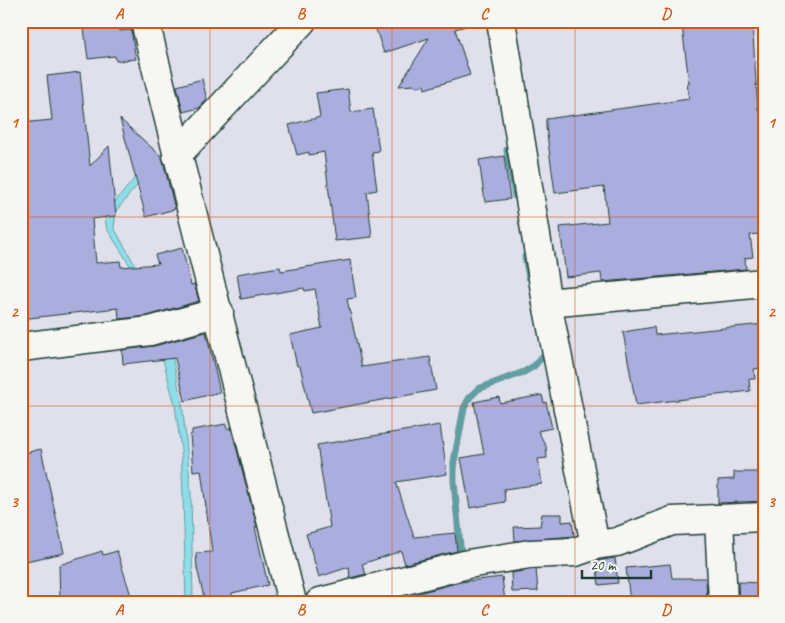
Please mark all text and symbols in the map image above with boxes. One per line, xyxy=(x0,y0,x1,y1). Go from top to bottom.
text: A xyxy=(115,4,125,24)
text: B xyxy=(297,4,307,24)
text: C xyxy=(480,4,490,24)
text: D xyxy=(661,4,672,24)
text: 1 xyxy=(10,113,19,133)
text: 1 xyxy=(767,113,776,133)
text: 2 xyxy=(10,302,19,322)
text: 2 xyxy=(767,302,776,322)
text: 3 xyxy=(10,492,19,512)
text: 3 xyxy=(767,492,776,512)
scale bar xyxy=(582,548,651,580)
text: 20 m xyxy=(590,556,617,575)
text: A xyxy=(115,600,125,620)
text: B xyxy=(297,600,307,620)
text: C xyxy=(480,600,490,620)
text: D xyxy=(661,600,672,620)

